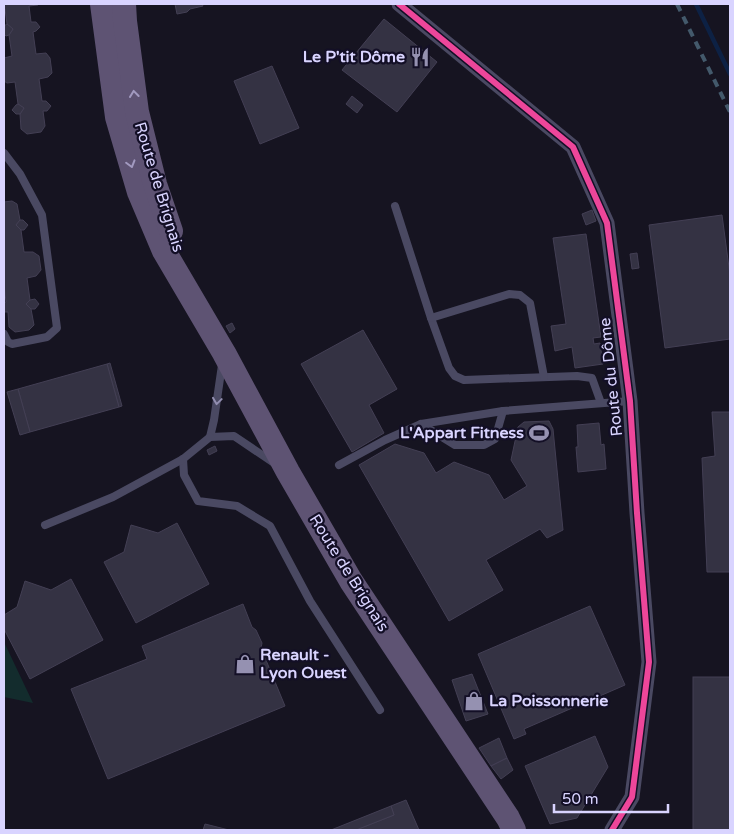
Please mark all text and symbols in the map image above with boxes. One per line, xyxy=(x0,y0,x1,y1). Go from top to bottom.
restaurant icon: Le P'tit Dôme xyxy=(409,46,431,68)
place label: Le P'tit Dôme xyxy=(303,47,405,67)
one-way arrow xyxy=(130,89,140,98)
street label: Route de Brignais xyxy=(130,120,188,254)
one-way arrow xyxy=(125,160,135,168)
street label: Route du Dôme xyxy=(595,317,627,437)
one-way arrow xyxy=(212,397,223,405)
sports icon: L'Appart Fitness xyxy=(528,422,550,444)
place label: L'Appart Fitness xyxy=(400,423,524,443)
street label: Route de Brignais xyxy=(305,510,393,636)
place label: Renault - Lyon Ouest xyxy=(260,645,348,683)
shop icon: Renault - Lyon Ouest xyxy=(234,653,256,675)
shop icon: La Poissonnerie xyxy=(463,690,485,712)
place label: La Poissonnerie xyxy=(489,691,608,711)
scale bar xyxy=(554,782,668,814)
text: 50 m xyxy=(562,790,599,808)

